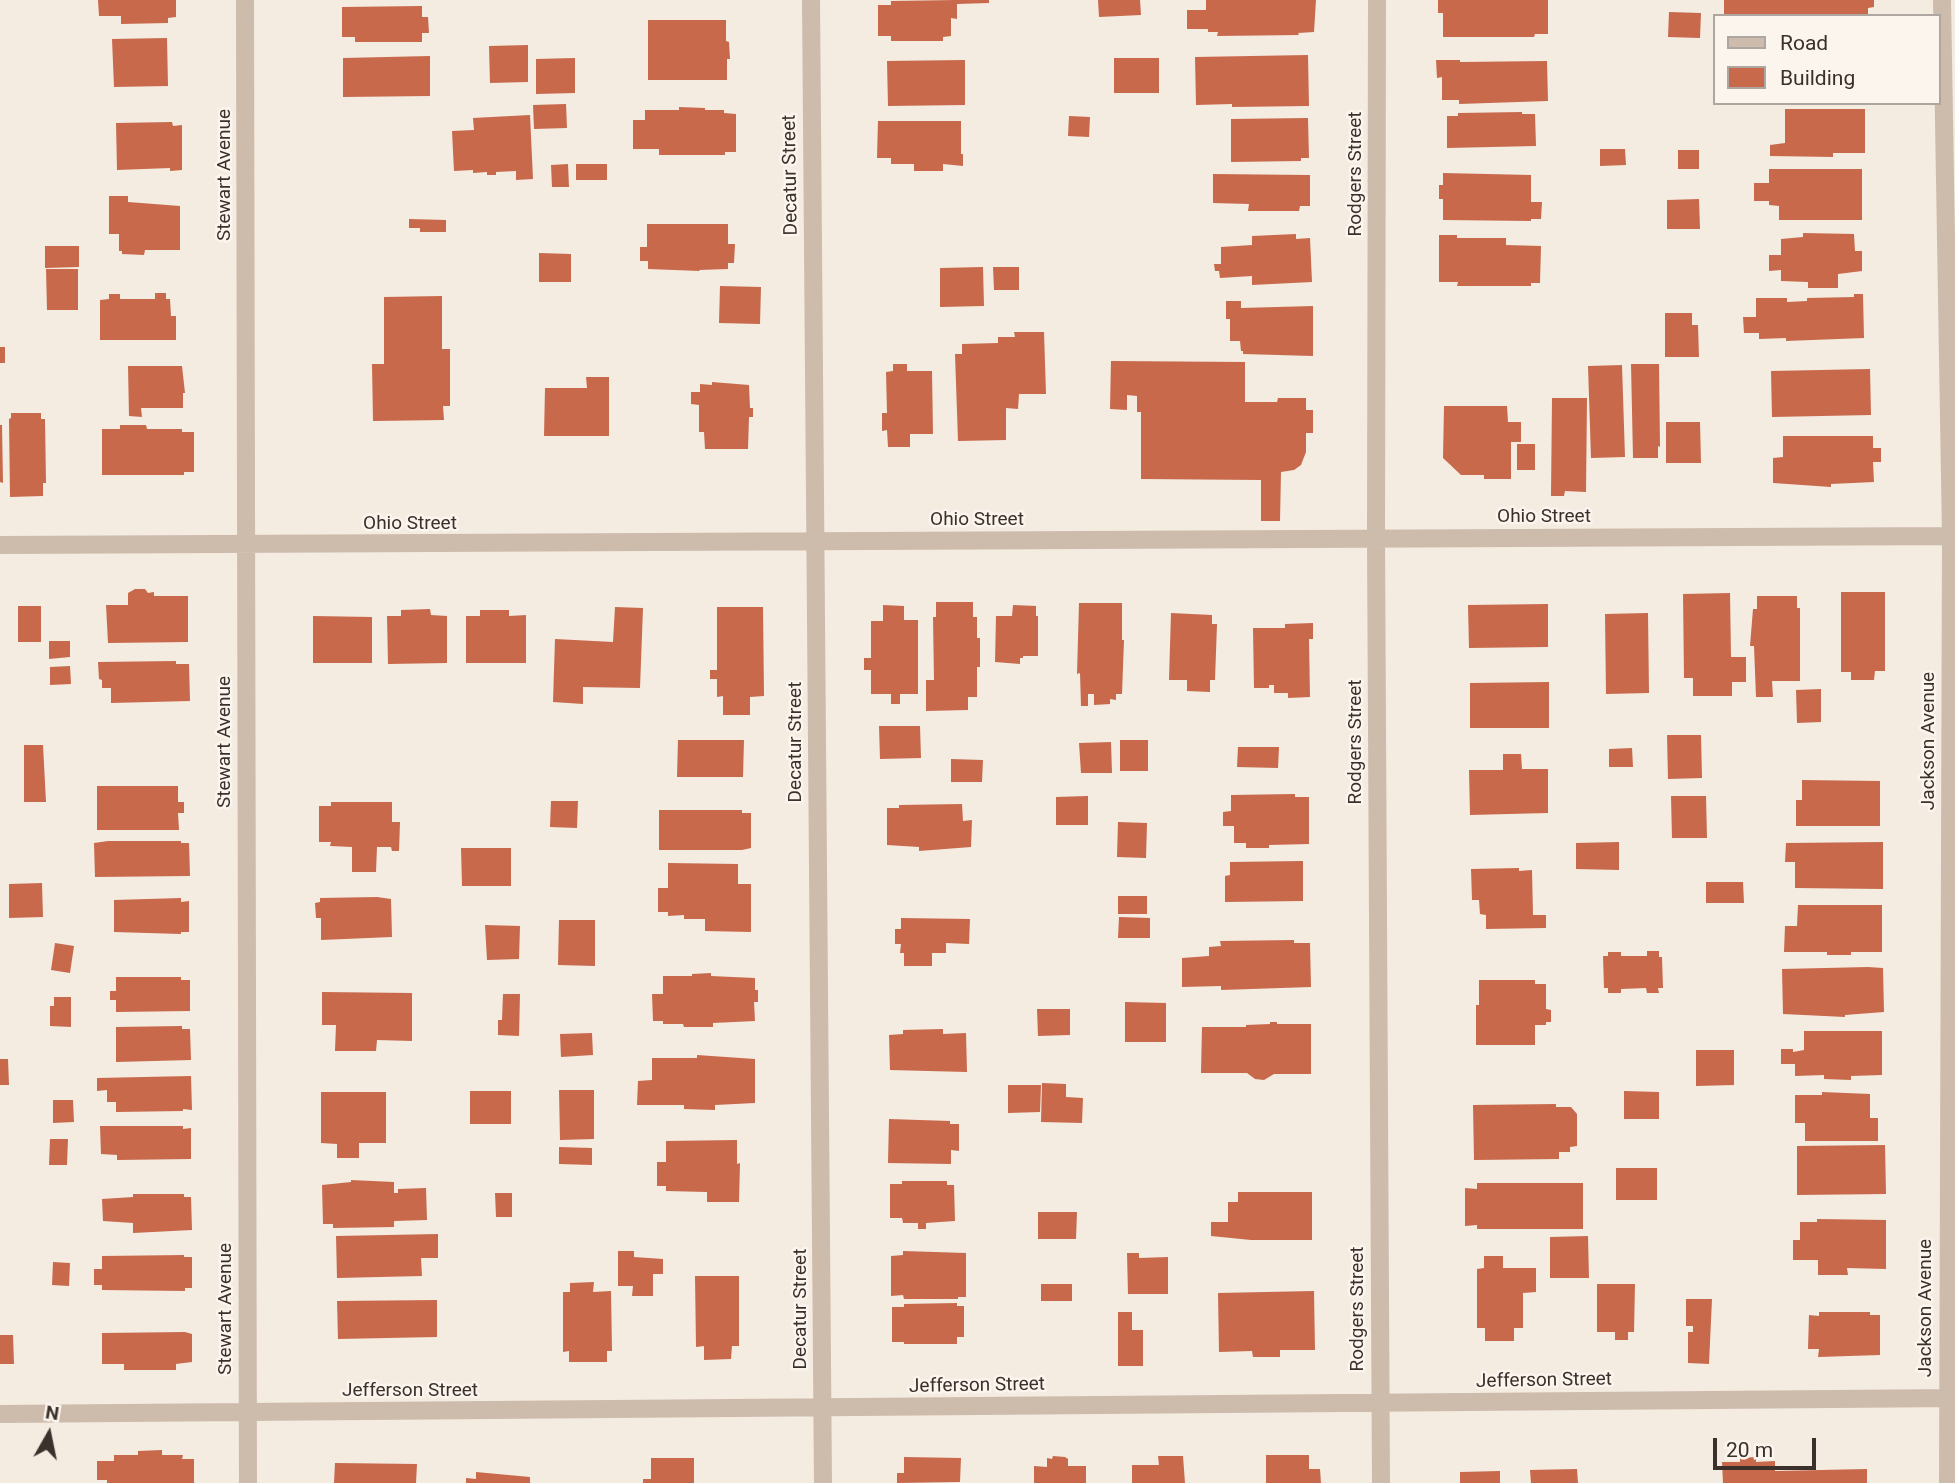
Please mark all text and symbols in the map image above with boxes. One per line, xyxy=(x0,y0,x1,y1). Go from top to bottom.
legend xyxy=(1714,14,1941,105)
text: Road xyxy=(1780,31,1828,55)
text: Building xyxy=(1780,66,1855,90)
street label: Stewart Avenue xyxy=(214,109,236,241)
street label: Rodgers Street xyxy=(1345,111,1367,237)
street label: Decatur Street xyxy=(779,114,803,236)
street label: Ohio Street xyxy=(1497,506,1591,528)
street label: Ohio Street xyxy=(930,509,1024,531)
street label: Ohio Street xyxy=(363,513,457,535)
street label: Jackson Avenue xyxy=(1918,672,1940,810)
street label: Stewart Avenue xyxy=(214,676,236,808)
street label: Rodgers Street xyxy=(1345,679,1367,805)
street label: Decatur Street xyxy=(785,682,807,802)
street label: Jackson Avenue xyxy=(1915,1239,1937,1377)
street label: Stewart Avenue xyxy=(215,1243,237,1375)
street label: Rodgers Street xyxy=(1347,1246,1369,1372)
street label: Decatur Street xyxy=(790,1249,812,1369)
street label: Jefferson Street xyxy=(1476,1368,1612,1394)
street label: Jefferson Street xyxy=(909,1373,1045,1399)
street label: Jefferson Street xyxy=(342,1380,478,1402)
north arrow xyxy=(14,1399,84,1469)
text: N xyxy=(44,1400,61,1425)
scale bar xyxy=(1717,1424,1820,1468)
text: 20 m xyxy=(1726,1438,1773,1462)

